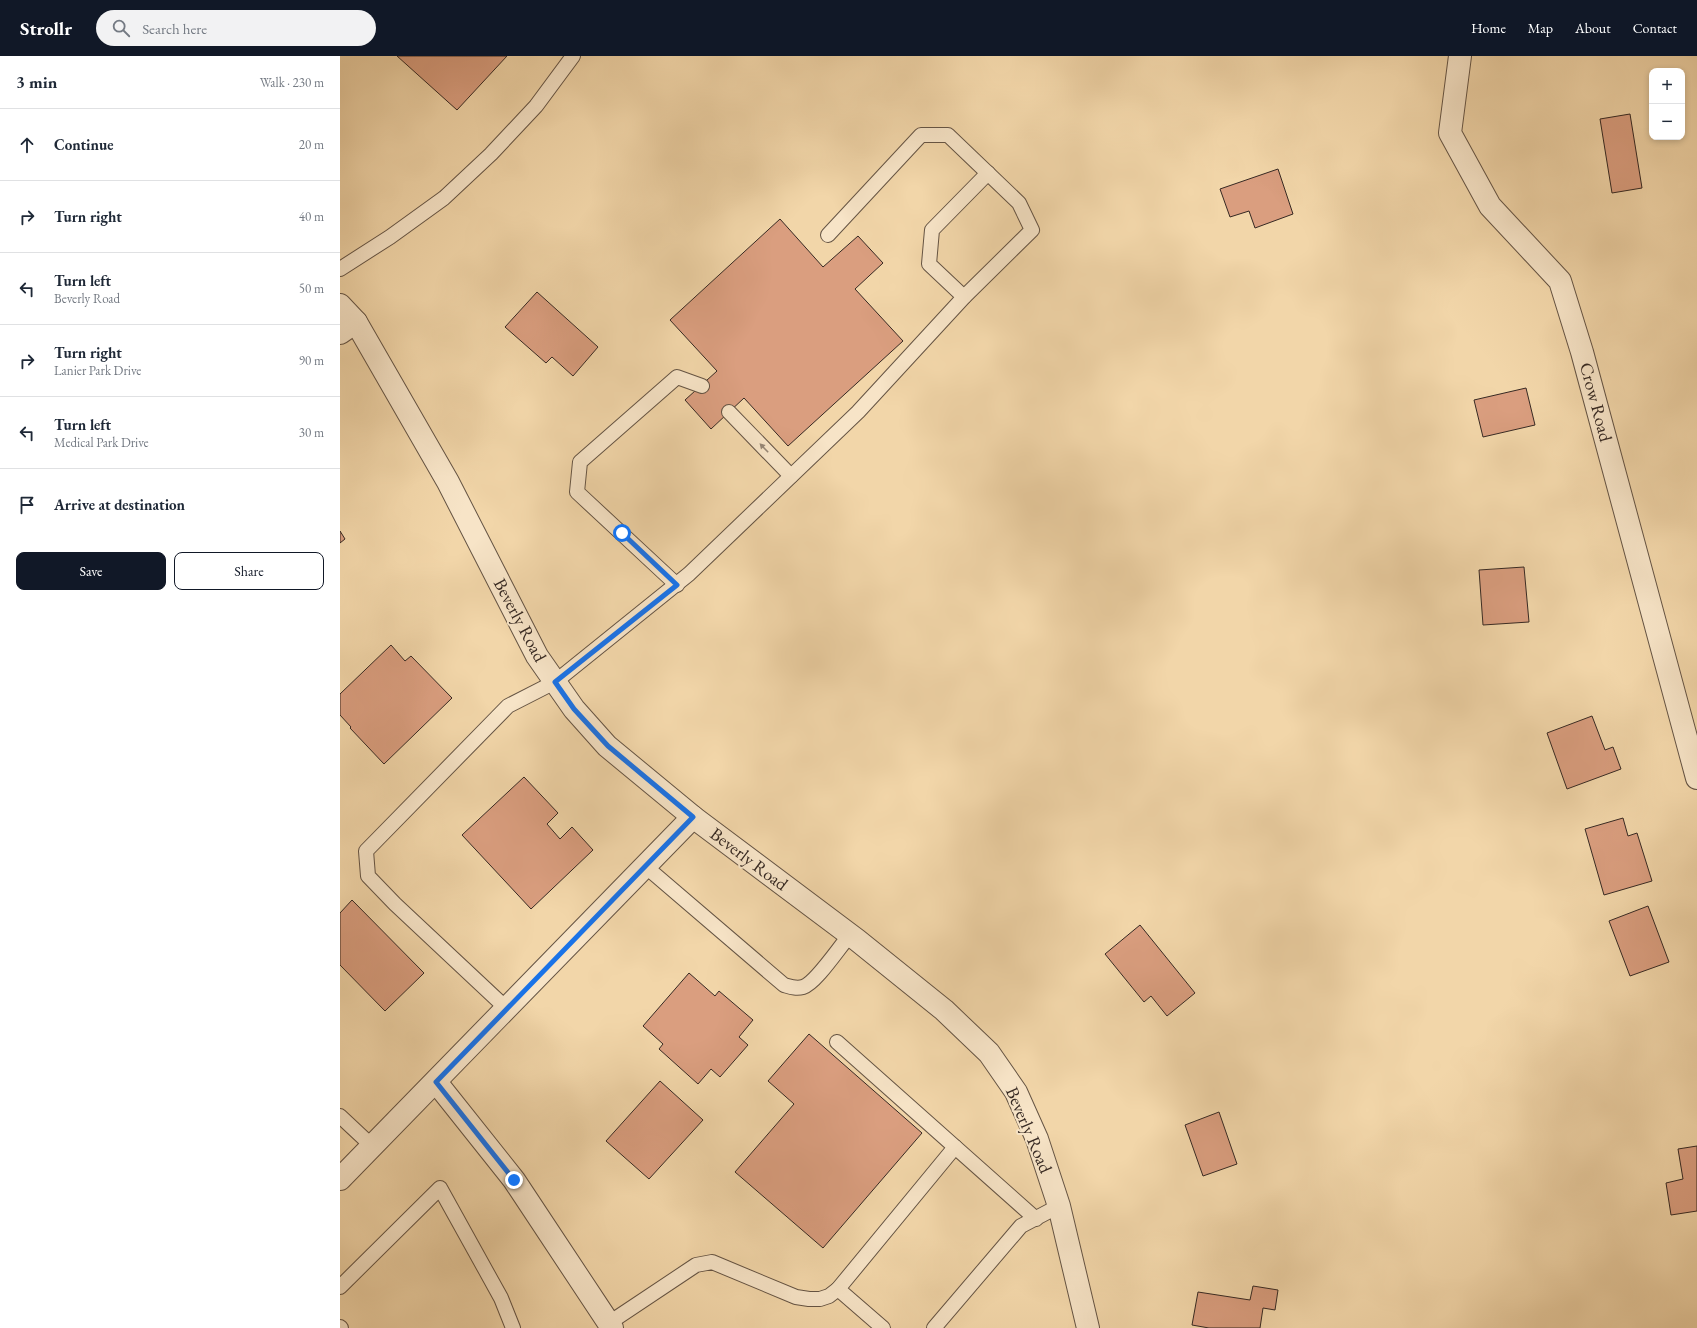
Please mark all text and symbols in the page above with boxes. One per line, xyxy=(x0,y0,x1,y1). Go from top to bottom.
search box xyxy=(96,10,376,46)
text: Strollr xyxy=(20,16,72,41)
icon: search xyxy=(110,17,132,39)
text: Search here xyxy=(142,19,207,38)
text: Home xyxy=(1471,19,1506,37)
text: Map xyxy=(1528,19,1553,37)
text: About xyxy=(1575,19,1611,37)
text: Contact xyxy=(1633,19,1677,37)
map controls xyxy=(1649,68,1685,140)
button: + xyxy=(1649,68,1685,104)
text: 3 min xyxy=(16,71,57,93)
text: Walk · 230 m xyxy=(260,74,324,91)
button: − xyxy=(1649,104,1685,140)
icon: ahead xyxy=(16,134,38,156)
text: Continue xyxy=(54,135,114,154)
text: 20 m xyxy=(299,136,324,153)
icon: right xyxy=(16,206,38,228)
text: Turn right xyxy=(54,207,122,226)
text: 40 m xyxy=(299,208,324,225)
text: Turn left xyxy=(54,271,111,290)
icon: left xyxy=(16,278,38,300)
text: 50 m xyxy=(299,280,324,297)
text: Beverly Road xyxy=(54,290,120,307)
text: Turn right xyxy=(54,343,122,362)
icon: right xyxy=(16,350,38,372)
text: 90 m xyxy=(299,352,324,369)
street label: Crow Road xyxy=(1575,360,1618,445)
text: Lanier Park Drive xyxy=(54,362,141,379)
text: Turn left xyxy=(54,415,111,434)
icon: left xyxy=(16,422,38,444)
text: 30 m xyxy=(299,424,324,441)
text: Medical Park Drive xyxy=(54,434,149,451)
one-way arrow xyxy=(759,443,769,453)
icon: arrive xyxy=(16,494,38,516)
text: Arrive at destination xyxy=(54,495,185,514)
route start xyxy=(613,524,631,542)
button: Save xyxy=(16,552,166,590)
button: Share xyxy=(174,552,324,590)
street label: Beverly Road xyxy=(489,574,552,666)
street label: Beverly Road xyxy=(706,822,793,896)
street label: Beverly Road xyxy=(1001,1083,1058,1177)
route end xyxy=(505,1171,523,1189)

